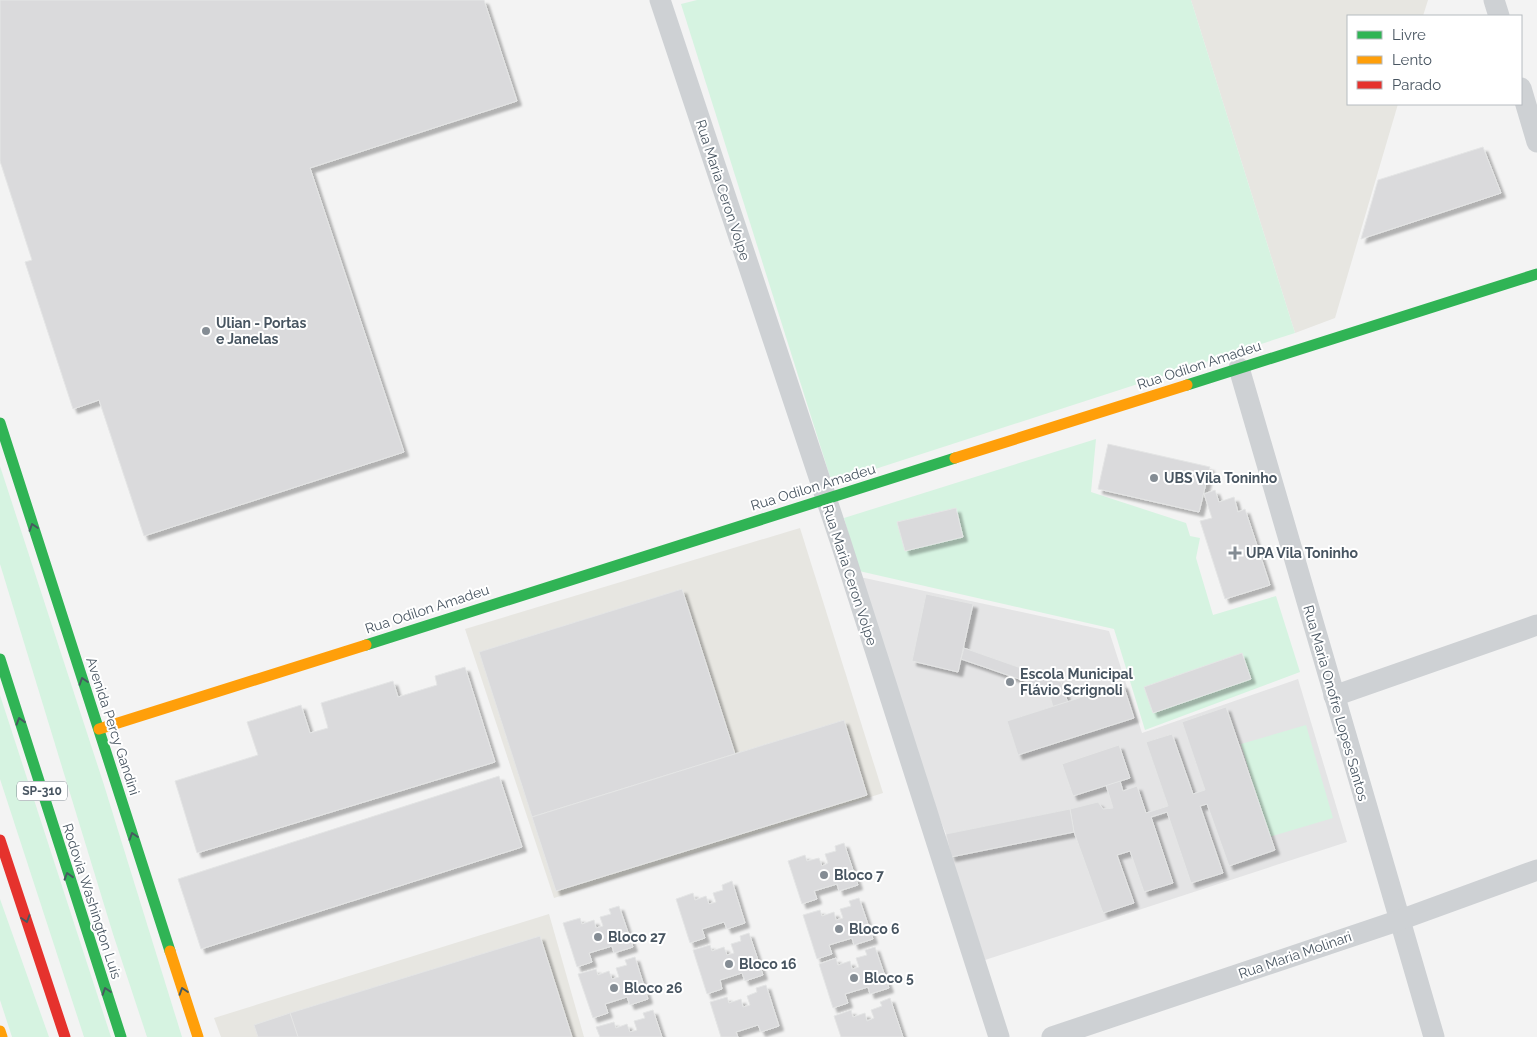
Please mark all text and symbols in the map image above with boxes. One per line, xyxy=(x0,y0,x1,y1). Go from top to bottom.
legend xyxy=(1347,15,1522,105)
text: Livre xyxy=(1392,26,1426,44)
text: Lento xyxy=(1392,51,1432,69)
text: Parado xyxy=(1392,76,1441,94)
street label: Rua Maria Ceron Volpe xyxy=(693,118,753,262)
place label: Ulian - Portas e Janelas xyxy=(216,315,306,347)
marker: Ulian - Portas e Janelas xyxy=(200,325,212,337)
street label: Rua Odilon Amadeu xyxy=(1135,337,1263,393)
street label: Rua Odilon Amadeu xyxy=(749,460,877,514)
place label: UBS Vila Toninho xyxy=(1164,470,1278,486)
marker: UBS Vila Toninho xyxy=(1148,472,1160,484)
street label: Rua Maria Ceron Volpe xyxy=(820,503,880,647)
one-way arrow xyxy=(29,523,39,531)
place label: UPA Vila Toninho xyxy=(1246,545,1359,561)
marker: UPA Vila Toninho xyxy=(1228,546,1242,560)
street label: Rua Odilon Amadeu xyxy=(363,581,491,637)
street label: Rua Maria Onofre Lopes Santos xyxy=(1300,603,1372,803)
street label: Avenida Percy Gandini xyxy=(83,655,143,797)
place label: Escola Municipal Flávio Scrignoli xyxy=(1020,666,1134,698)
marker: Escola Municipal Flávio Scrignoli xyxy=(1004,676,1016,688)
one-way arrow xyxy=(79,678,89,686)
one-way arrow xyxy=(15,717,25,726)
road number: SP-310 xyxy=(17,781,67,800)
street label: Rodovia Washington Luís xyxy=(59,821,125,981)
one-way arrow xyxy=(129,832,139,841)
place label: Bloco 7 xyxy=(834,867,884,883)
marker: Bloco 7 xyxy=(818,869,830,881)
one-way arrow xyxy=(64,872,74,881)
one-way arrow xyxy=(21,914,31,923)
place label: Bloco 6 xyxy=(849,921,900,937)
marker: Bloco 6 xyxy=(833,923,845,935)
street label: Rua Maria Molinari xyxy=(1236,928,1354,982)
place label: Bloco 27 xyxy=(608,929,666,945)
marker: Bloco 27 xyxy=(592,931,604,943)
place label: Bloco 16 xyxy=(739,956,797,972)
marker: Bloco 16 xyxy=(723,958,735,970)
place label: Bloco 5 xyxy=(864,970,914,986)
marker: Bloco 5 xyxy=(848,972,860,984)
place label: Bloco 26 xyxy=(624,980,683,996)
marker: Bloco 26 xyxy=(608,982,620,994)
one-way arrow xyxy=(101,987,111,995)
one-way arrow xyxy=(179,987,189,995)

